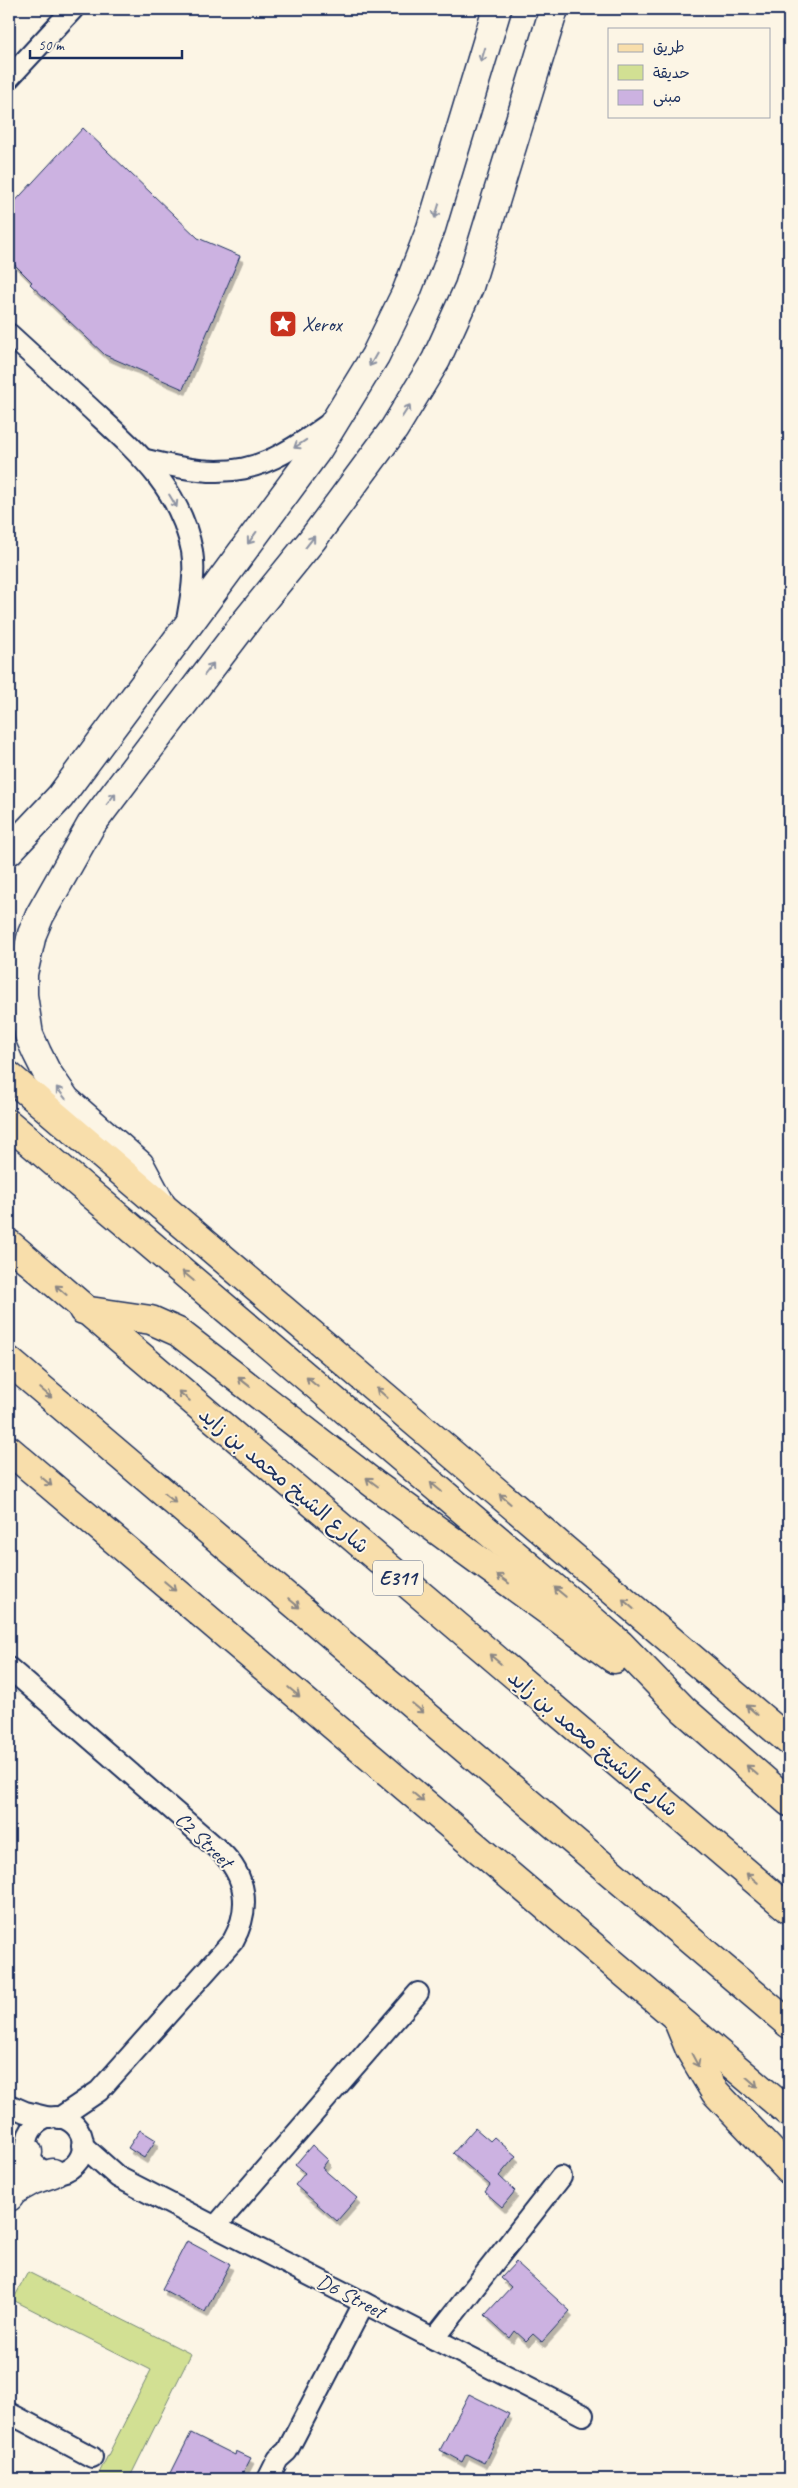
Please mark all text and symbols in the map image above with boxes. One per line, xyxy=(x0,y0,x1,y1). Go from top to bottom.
scale bar xyxy=(30,28,182,60)
legend xyxy=(608,28,770,118)
text: 50 m xyxy=(38,36,65,55)
text: طريق xyxy=(653,38,685,57)
one-way arrow xyxy=(478,47,488,63)
text: حديقة xyxy=(653,64,690,83)
text: مبنى xyxy=(653,88,681,107)
one-way arrow xyxy=(431,203,441,219)
place icon: Xerox xyxy=(268,309,298,339)
place label: Xerox xyxy=(302,311,344,337)
one-way arrow xyxy=(367,353,377,367)
one-way arrow xyxy=(402,404,412,418)
one-way arrow xyxy=(293,439,307,449)
one-way arrow xyxy=(169,493,179,507)
one-way arrow xyxy=(247,531,257,545)
one-way arrow xyxy=(305,536,316,549)
one-way arrow xyxy=(204,663,215,676)
one-way arrow xyxy=(106,793,117,806)
one-way arrow xyxy=(55,1087,66,1100)
one-way arrow xyxy=(182,1271,195,1282)
one-way arrow xyxy=(54,1284,67,1296)
one-way arrow xyxy=(306,1376,319,1387)
one-way arrow xyxy=(237,1377,251,1387)
one-way arrow xyxy=(39,1387,52,1398)
one-way arrow xyxy=(375,1387,388,1399)
one-way arrow xyxy=(178,1390,191,1401)
street label: شارع الشيخ محمد بن زايد xyxy=(192,1401,375,1561)
one-way arrow xyxy=(39,1476,52,1487)
one-way arrow xyxy=(365,1477,379,1487)
one-way arrow xyxy=(430,1481,443,1492)
one-way arrow xyxy=(163,1492,176,1504)
one-way arrow xyxy=(499,1493,512,1504)
road number: E311 xyxy=(373,1560,423,1596)
one-way arrow xyxy=(496,1574,510,1584)
one-way arrow xyxy=(163,1581,176,1592)
one-way arrow xyxy=(554,1587,567,1598)
one-way arrow xyxy=(287,1597,300,1609)
one-way arrow xyxy=(622,1599,635,1610)
one-way arrow xyxy=(488,1654,501,1665)
street label: شارع الشيخ محمد بن زايد xyxy=(501,1664,684,1824)
one-way arrow xyxy=(287,1686,300,1697)
one-way arrow xyxy=(411,1703,424,1714)
one-way arrow xyxy=(746,1705,759,1716)
one-way arrow xyxy=(746,1764,759,1775)
one-way arrow xyxy=(411,1791,424,1802)
street label: C2 Street xyxy=(170,1806,240,1876)
one-way arrow xyxy=(746,1872,759,1883)
one-way arrow xyxy=(691,2052,700,2067)
one-way arrow xyxy=(746,2076,759,2087)
street label: D6 Street xyxy=(313,2268,392,2325)

